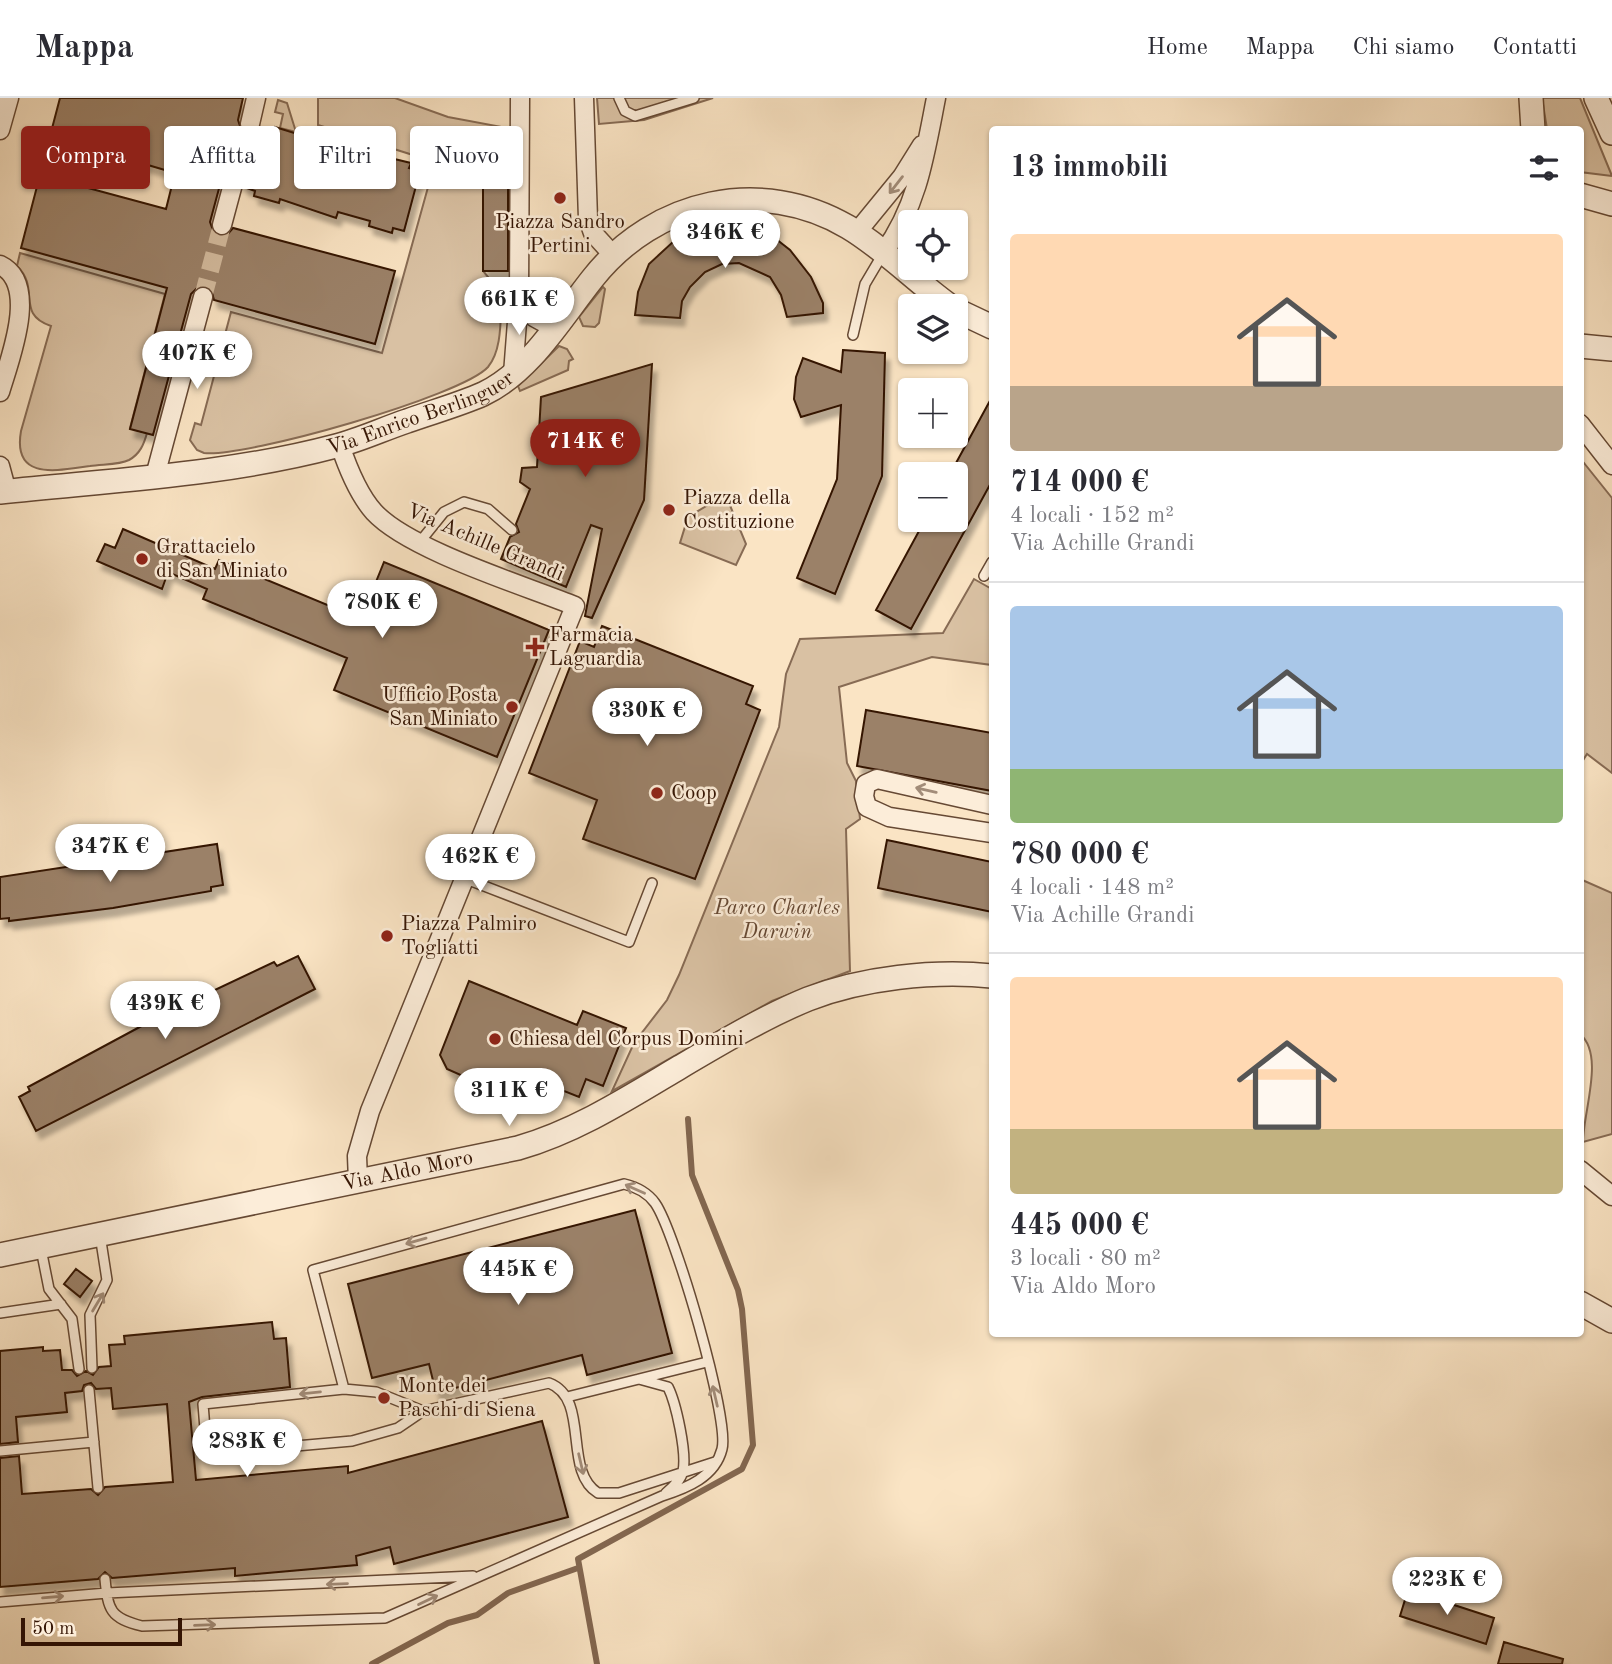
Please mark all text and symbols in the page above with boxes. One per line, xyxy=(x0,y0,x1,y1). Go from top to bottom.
text: Mappa xyxy=(35,32,134,65)
text: Home xyxy=(1147,36,1208,60)
text: Mappa xyxy=(1246,36,1314,60)
text: Chi siamo xyxy=(1352,36,1455,60)
text: Contatti xyxy=(1493,36,1577,60)
chip: Compra xyxy=(21,126,150,189)
chip: Affitta xyxy=(164,126,280,189)
chip: Filtri xyxy=(294,126,396,189)
chip: Nuovo xyxy=(410,126,523,189)
icon: filters xyxy=(1525,149,1563,187)
text: 13 immobili xyxy=(1010,153,1168,183)
one-way arrow xyxy=(888,175,903,193)
marker: Piazza Sandro Pertini xyxy=(552,190,568,206)
map controls xyxy=(898,210,968,532)
button: locate xyxy=(898,210,968,280)
pin: 346K € xyxy=(668,211,782,270)
place label: Piazza Sandro Pertini xyxy=(495,212,625,257)
text: 346K € xyxy=(686,221,764,244)
pin: 661K € xyxy=(462,278,576,337)
icon: home xyxy=(1224,279,1350,405)
text: 661K € xyxy=(480,288,558,311)
button: layers xyxy=(898,294,968,364)
pin: 407K € xyxy=(140,331,254,391)
text: 407K € xyxy=(158,342,236,365)
street label: Via Enrico Berlinguer xyxy=(325,367,518,458)
button: + xyxy=(898,378,968,448)
pin: 714K € xyxy=(528,420,642,479)
text: 714K € xyxy=(546,430,624,453)
button: − xyxy=(898,462,968,532)
text: 714 000 € xyxy=(1010,468,1149,498)
place label: Piazza della Costituzione xyxy=(683,488,795,533)
street label: Via Achille Grandi xyxy=(403,500,567,586)
marker: Piazza della Costituzione xyxy=(661,502,677,518)
text: 4 locali · 152 m² xyxy=(1010,504,1174,527)
text: Via Achille Grandi xyxy=(1010,532,1195,555)
place label: Grattacielo di San Miniato xyxy=(156,537,288,582)
marker: Grattacielo di San Miniato xyxy=(134,551,150,567)
pin: 780K € xyxy=(325,580,439,640)
text: 780K € xyxy=(343,591,421,614)
place label: Farmacia Laguardia xyxy=(549,625,642,670)
marker: Farmacia Laguardia xyxy=(527,639,543,655)
icon: home xyxy=(1224,651,1350,777)
place label: Ufficio Posta San Miniato xyxy=(382,685,498,730)
pin: 330K € xyxy=(590,688,704,748)
marker: Ufficio Posta San Miniato xyxy=(504,699,520,715)
text: 330K € xyxy=(608,699,686,722)
one-way arrow xyxy=(915,782,938,796)
place label: Coop xyxy=(671,783,717,804)
marker: Coop xyxy=(649,785,665,801)
pin: 347K € xyxy=(53,824,167,884)
pin: 462K € xyxy=(423,834,537,894)
text: 347K € xyxy=(71,835,149,858)
text: 780 000 € xyxy=(1010,840,1149,870)
text: 462K € xyxy=(441,845,519,868)
text: 4 locali · 148 m² xyxy=(1010,876,1174,899)
park label: Parco Charles Darwin xyxy=(713,898,840,943)
text: Via Achille Grandi xyxy=(1010,904,1195,927)
place label: Piazza Palmiro Togliatti xyxy=(401,914,537,959)
marker: Piazza Palmiro Togliatti xyxy=(379,928,395,944)
pin: 439K € xyxy=(108,982,222,1041)
text: 439K € xyxy=(126,992,204,1015)
icon: home xyxy=(1224,1022,1350,1148)
place label: Chiesa del Corpus Domini xyxy=(509,1029,744,1050)
marker: Chiesa del Corpus Domini xyxy=(487,1031,503,1047)
pin: 311K € xyxy=(452,1068,566,1128)
text: 311K € xyxy=(470,1079,548,1102)
street label: Via Aldo Moro xyxy=(340,1147,475,1195)
one-way arrow xyxy=(625,1182,646,1195)
text: 445 000 € xyxy=(1010,1211,1149,1241)
one-way arrow xyxy=(406,1235,428,1248)
text: 3 locali · 80 m² xyxy=(1010,1247,1161,1270)
pin: 445K € xyxy=(461,1248,575,1307)
text: 445K € xyxy=(479,1258,557,1281)
text: Via Aldo Moro xyxy=(1010,1275,1156,1298)
one-way arrow xyxy=(91,1292,105,1312)
place label: Monte dei Paschi di Siena xyxy=(398,1376,536,1421)
one-way arrow xyxy=(708,1385,721,1408)
one-way arrow xyxy=(299,1387,322,1400)
marker: Monte dei Paschi di Siena xyxy=(376,1390,392,1406)
pin: 283K € xyxy=(190,1420,304,1479)
text: 283K € xyxy=(208,1430,286,1453)
one-way arrow xyxy=(575,1452,588,1474)
pin: 223K € xyxy=(1390,1558,1504,1617)
text: 223K € xyxy=(1408,1568,1486,1591)
one-way arrow xyxy=(326,1578,349,1591)
one-way arrow xyxy=(41,1590,64,1603)
one-way arrow xyxy=(417,1593,438,1607)
scale bar xyxy=(21,1615,182,1647)
one-way arrow xyxy=(193,1619,216,1632)
text: 50 m xyxy=(32,1620,74,1639)

